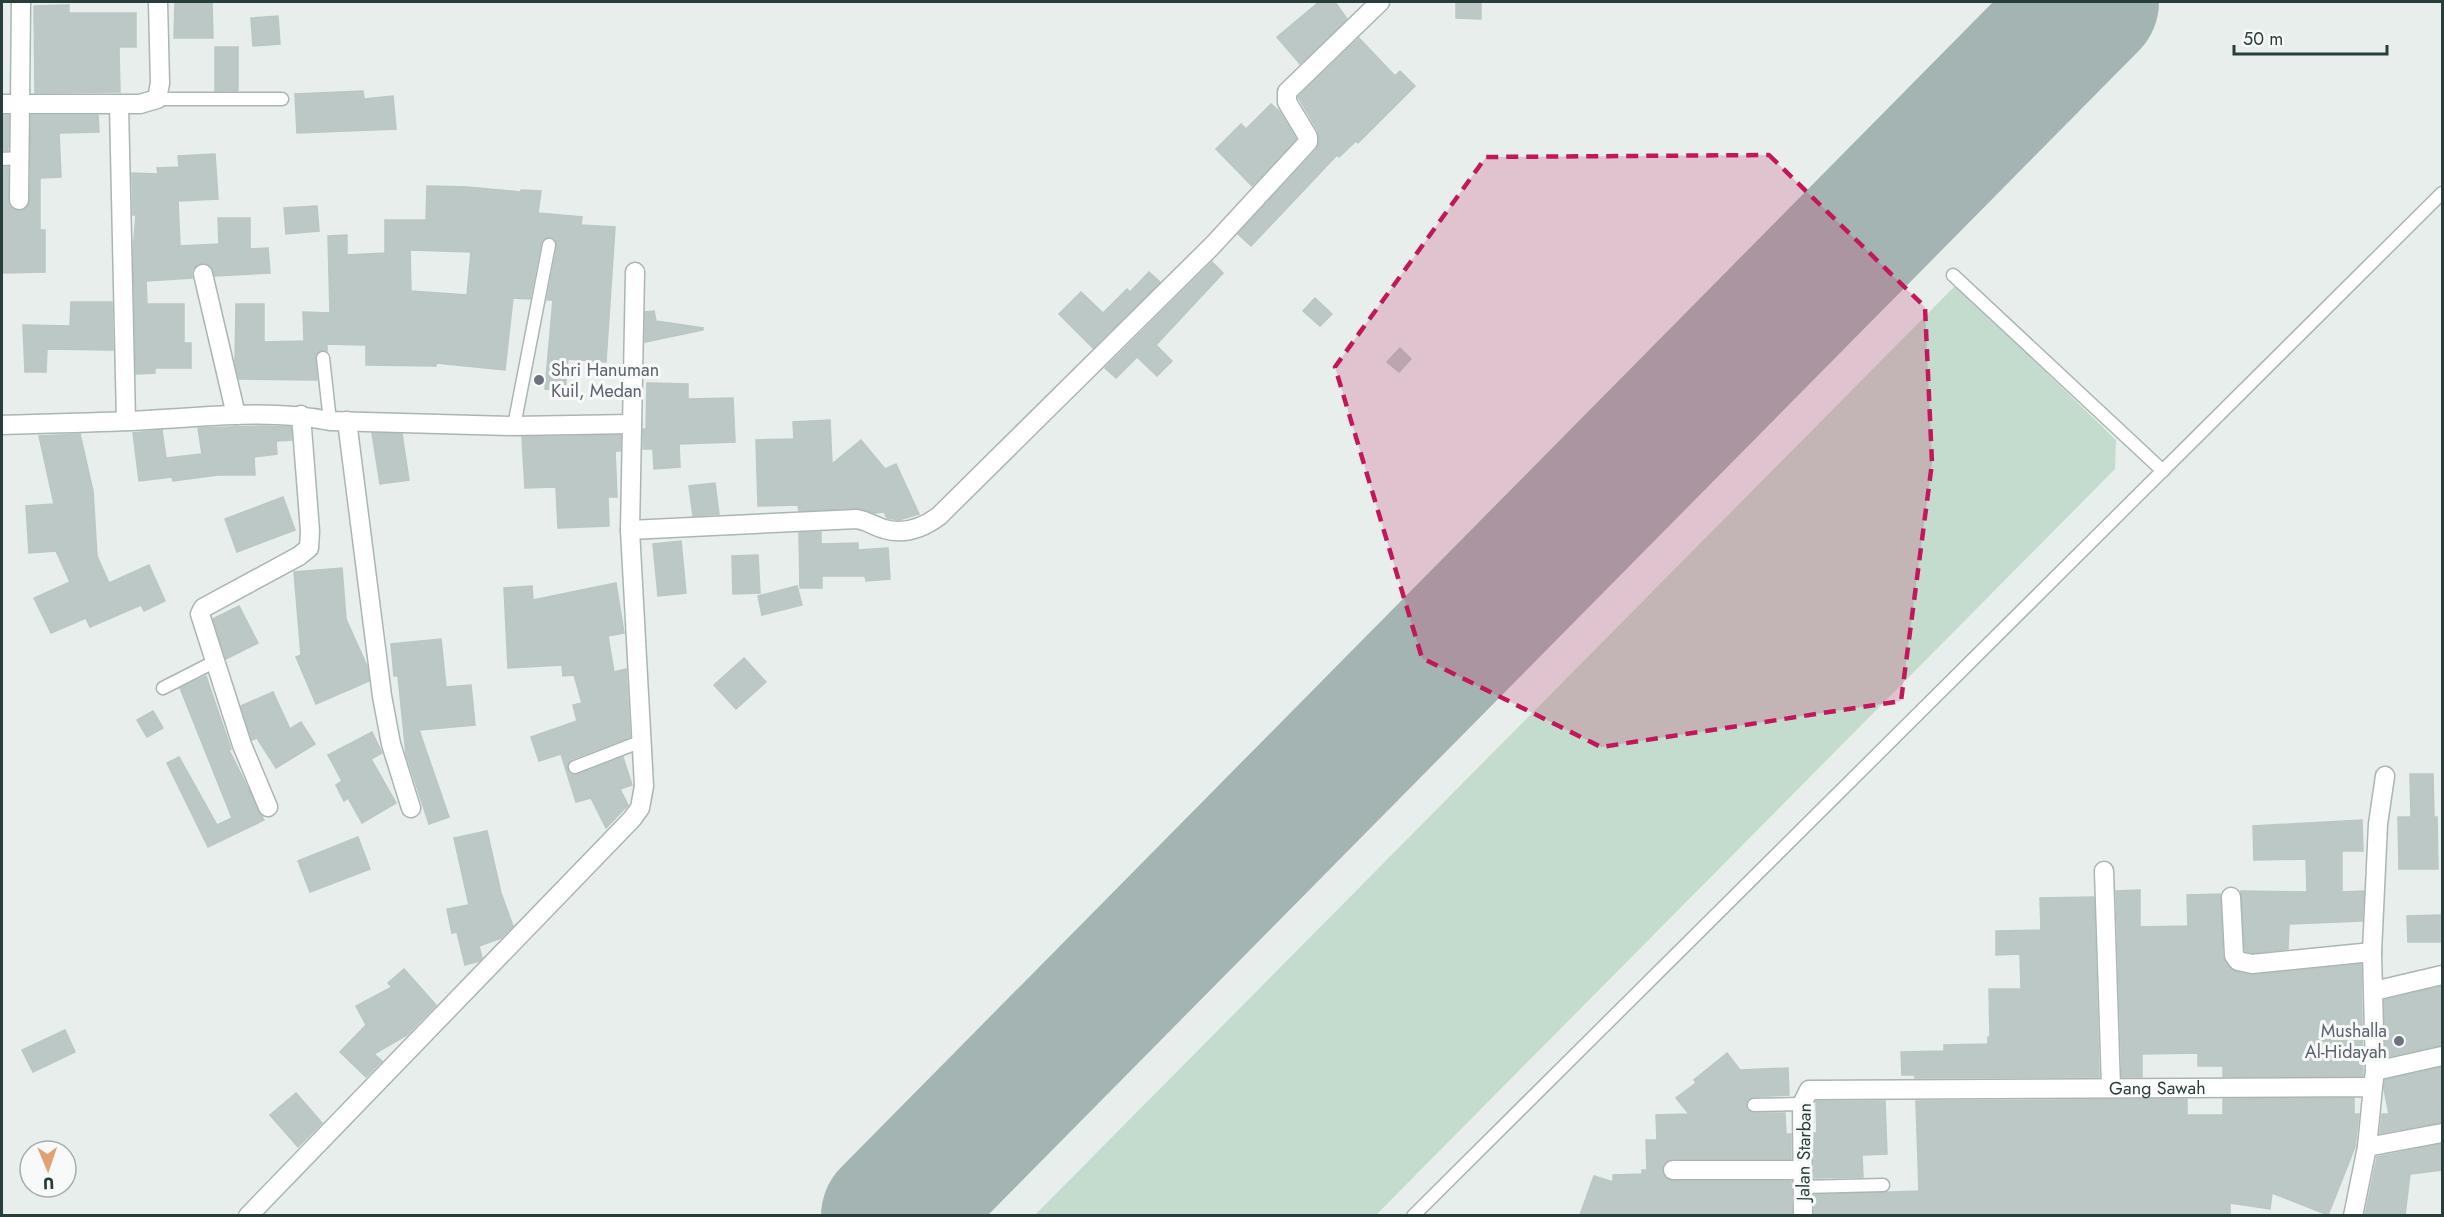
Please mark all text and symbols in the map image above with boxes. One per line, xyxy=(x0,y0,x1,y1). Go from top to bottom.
scale bar xyxy=(2234,18,2387,56)
text: 50 m xyxy=(2243,26,2283,52)
place label: Shri Hanuman Kuil, Medan xyxy=(551,357,659,404)
marker: Shri Hanuman Kuil, Medan xyxy=(532,373,546,387)
place label: Mushalla Al-Hidayah xyxy=(2305,1018,2387,1065)
marker: Mushalla Al-Hidayah xyxy=(2392,1034,2406,1048)
street label: Gang Sawah xyxy=(2109,1075,2206,1101)
street label: Jalan Starban xyxy=(1790,1103,1818,1203)
north arrow xyxy=(18,1139,78,1199)
text: U xyxy=(42,1172,55,1195)

